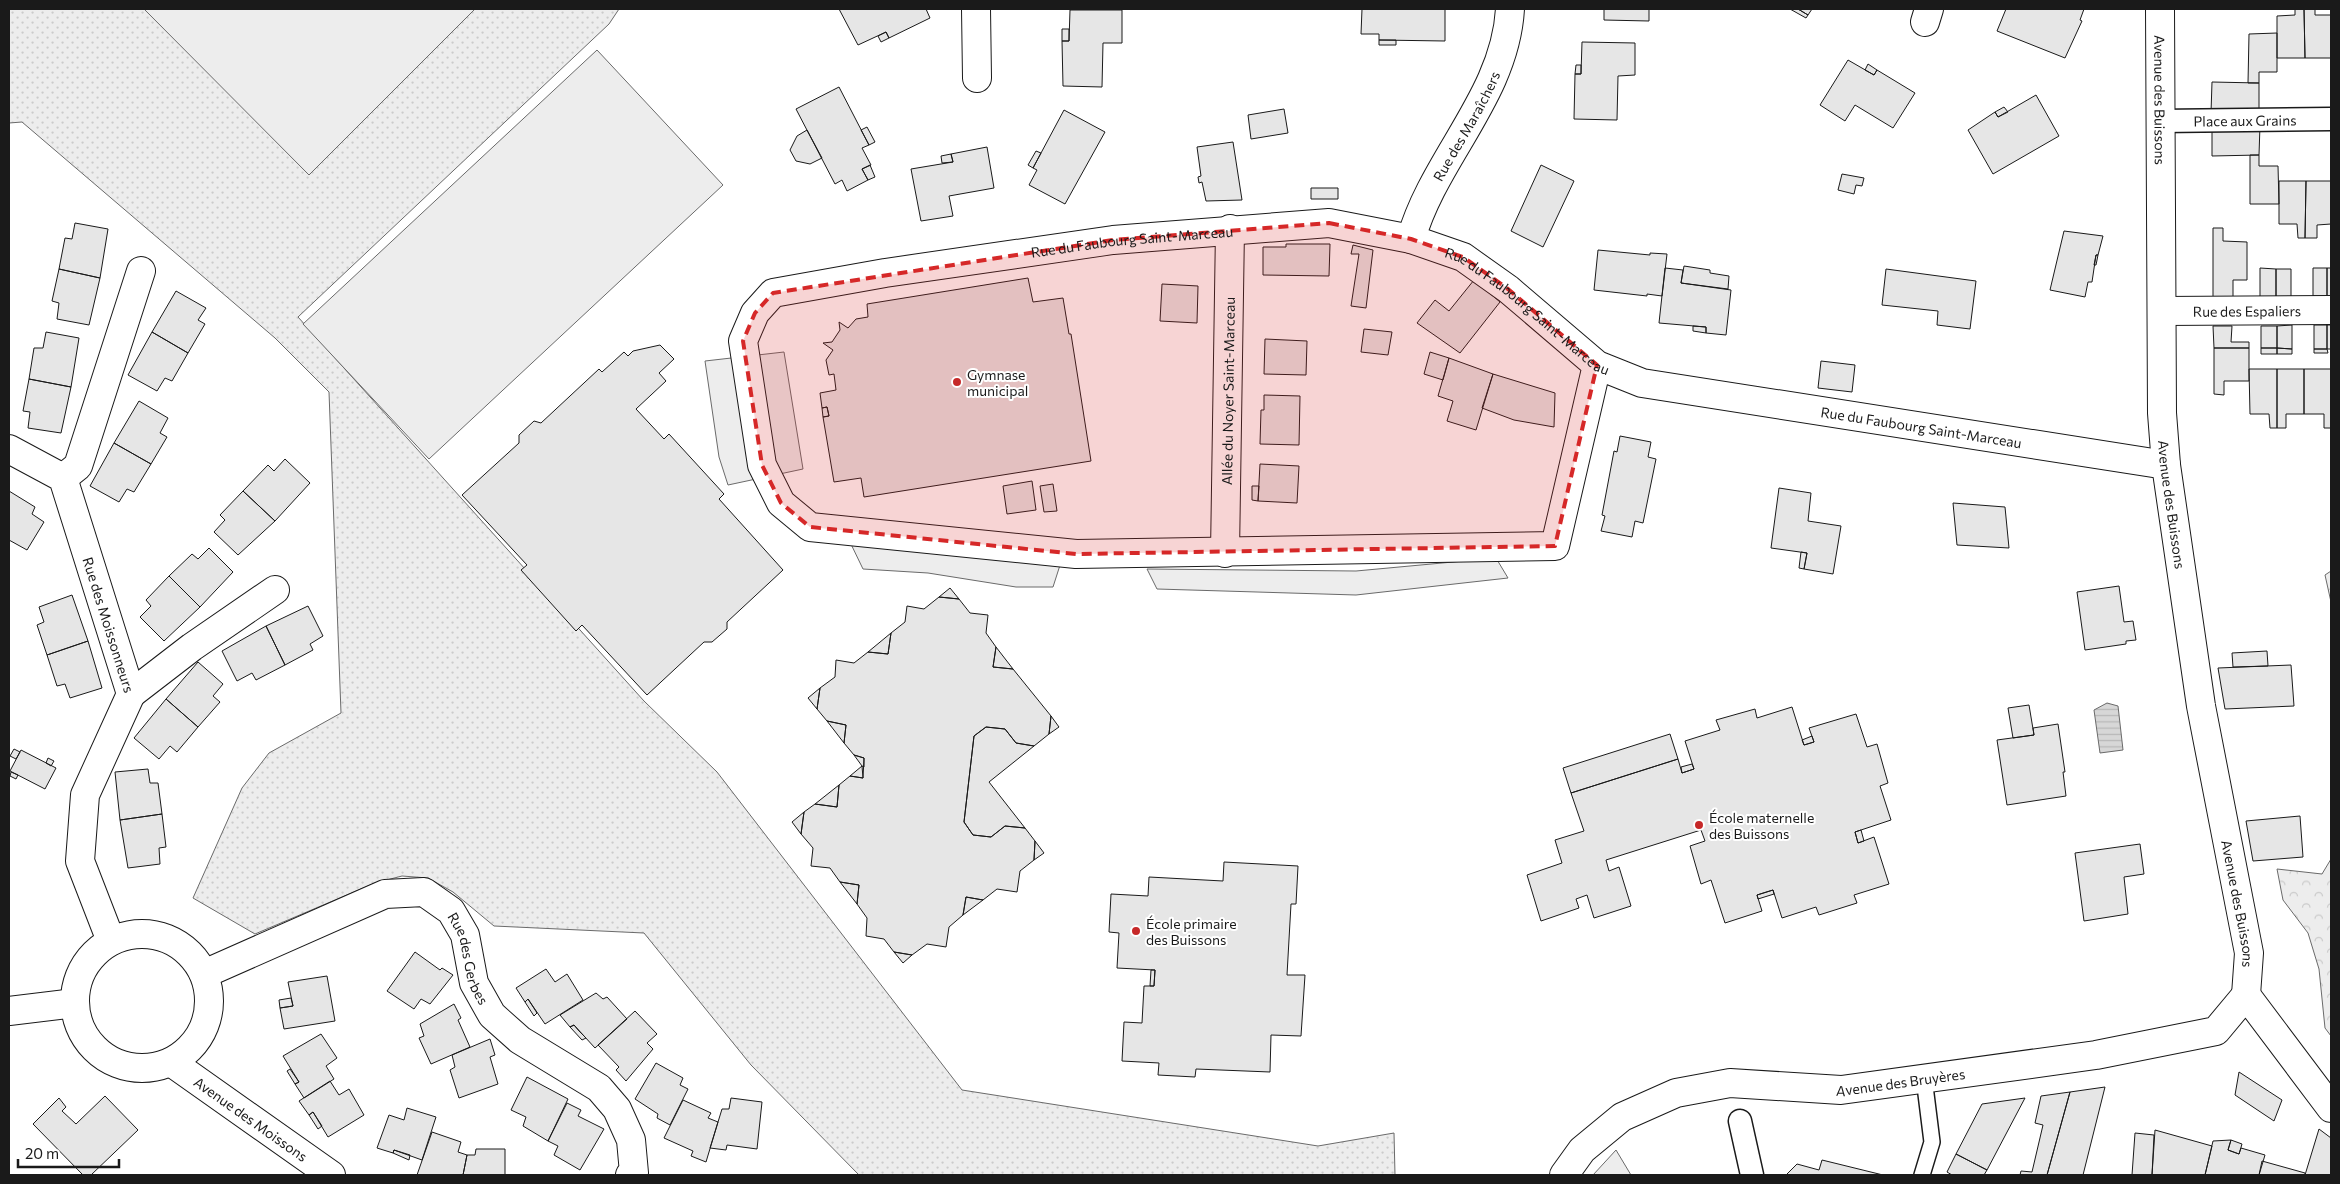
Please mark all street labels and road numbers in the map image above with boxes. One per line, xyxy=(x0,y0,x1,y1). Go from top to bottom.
street label: Avenue des Buissons xyxy=(2152,35,2169,165)
street label: Rue des Maraîchers xyxy=(1429,69,1503,184)
street label: Place aux Grains xyxy=(2193,111,2297,129)
street label: Rue du Faubourg Saint-Marceau xyxy=(1030,222,1234,260)
street label: Rue du Faubourg Saint-Marceau xyxy=(1443,243,1612,378)
street label: Allée du Noyer Saint-Marceau xyxy=(1218,297,1237,485)
street label: Rue des Espaliers xyxy=(2193,302,2301,319)
street label: Rue du Faubourg Saint-Marceau xyxy=(1820,403,2023,451)
street label: Avenue des Buissons xyxy=(2156,439,2189,570)
street label: Rue des Moissonneurs xyxy=(80,555,138,695)
street label: Avenue des Buissons xyxy=(2219,838,2257,968)
street label: Rue des Gerbes xyxy=(445,909,493,1007)
street label: Avenue des Bruyères xyxy=(1836,1065,1966,1099)
street label: Avenue des Moissons xyxy=(191,1073,311,1164)

